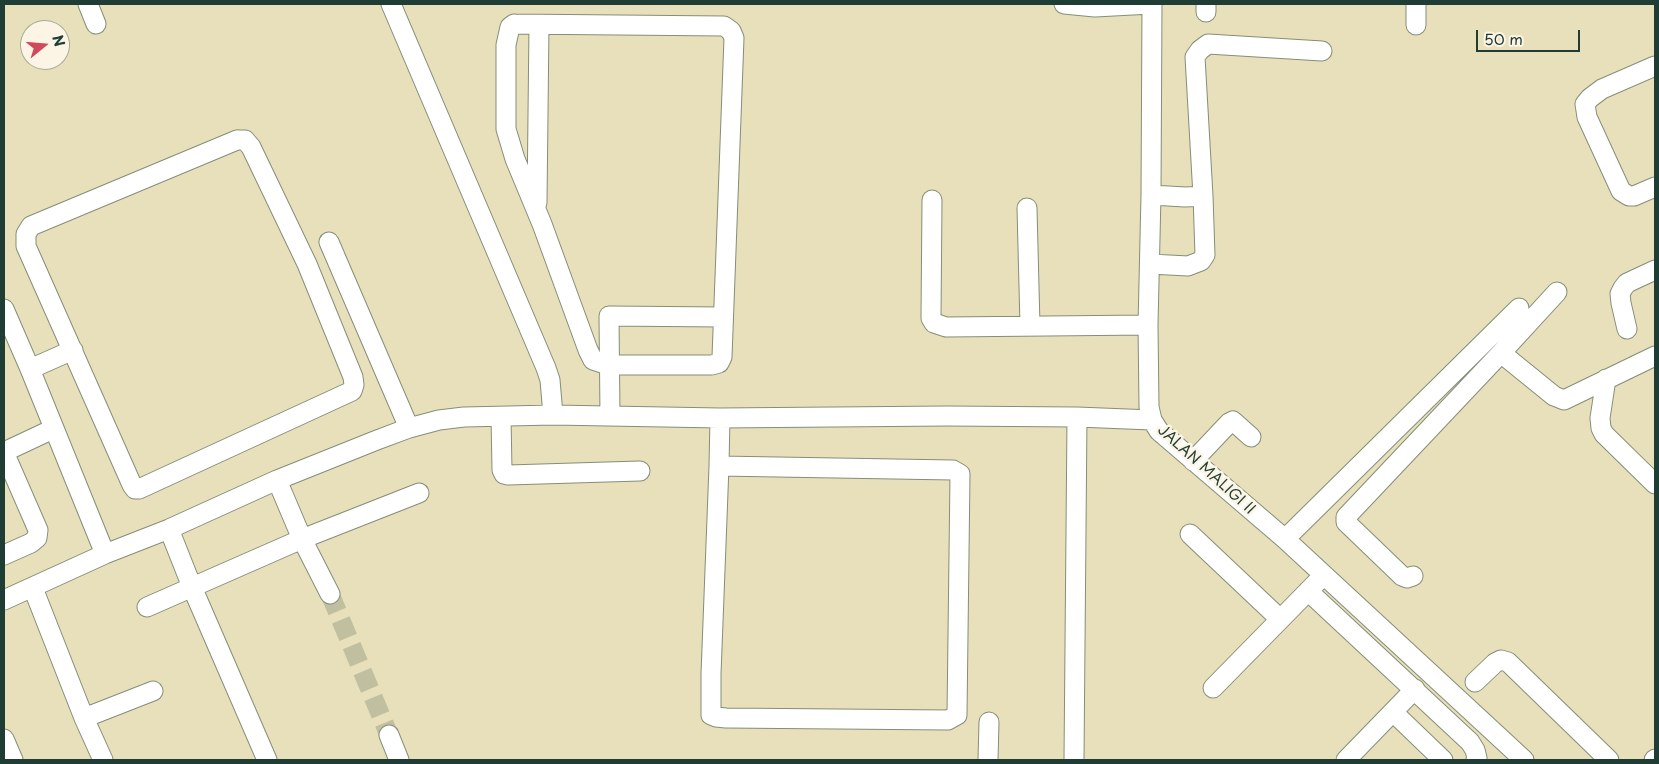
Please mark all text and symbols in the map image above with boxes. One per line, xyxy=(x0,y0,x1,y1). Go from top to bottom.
north arrow xyxy=(20,20,70,70)
scale bar xyxy=(1479,20,1583,52)
text: 50 m xyxy=(1484,27,1523,50)
text: N xyxy=(47,32,71,49)
street label: JALAN MALIGI II xyxy=(1153,421,1259,519)

